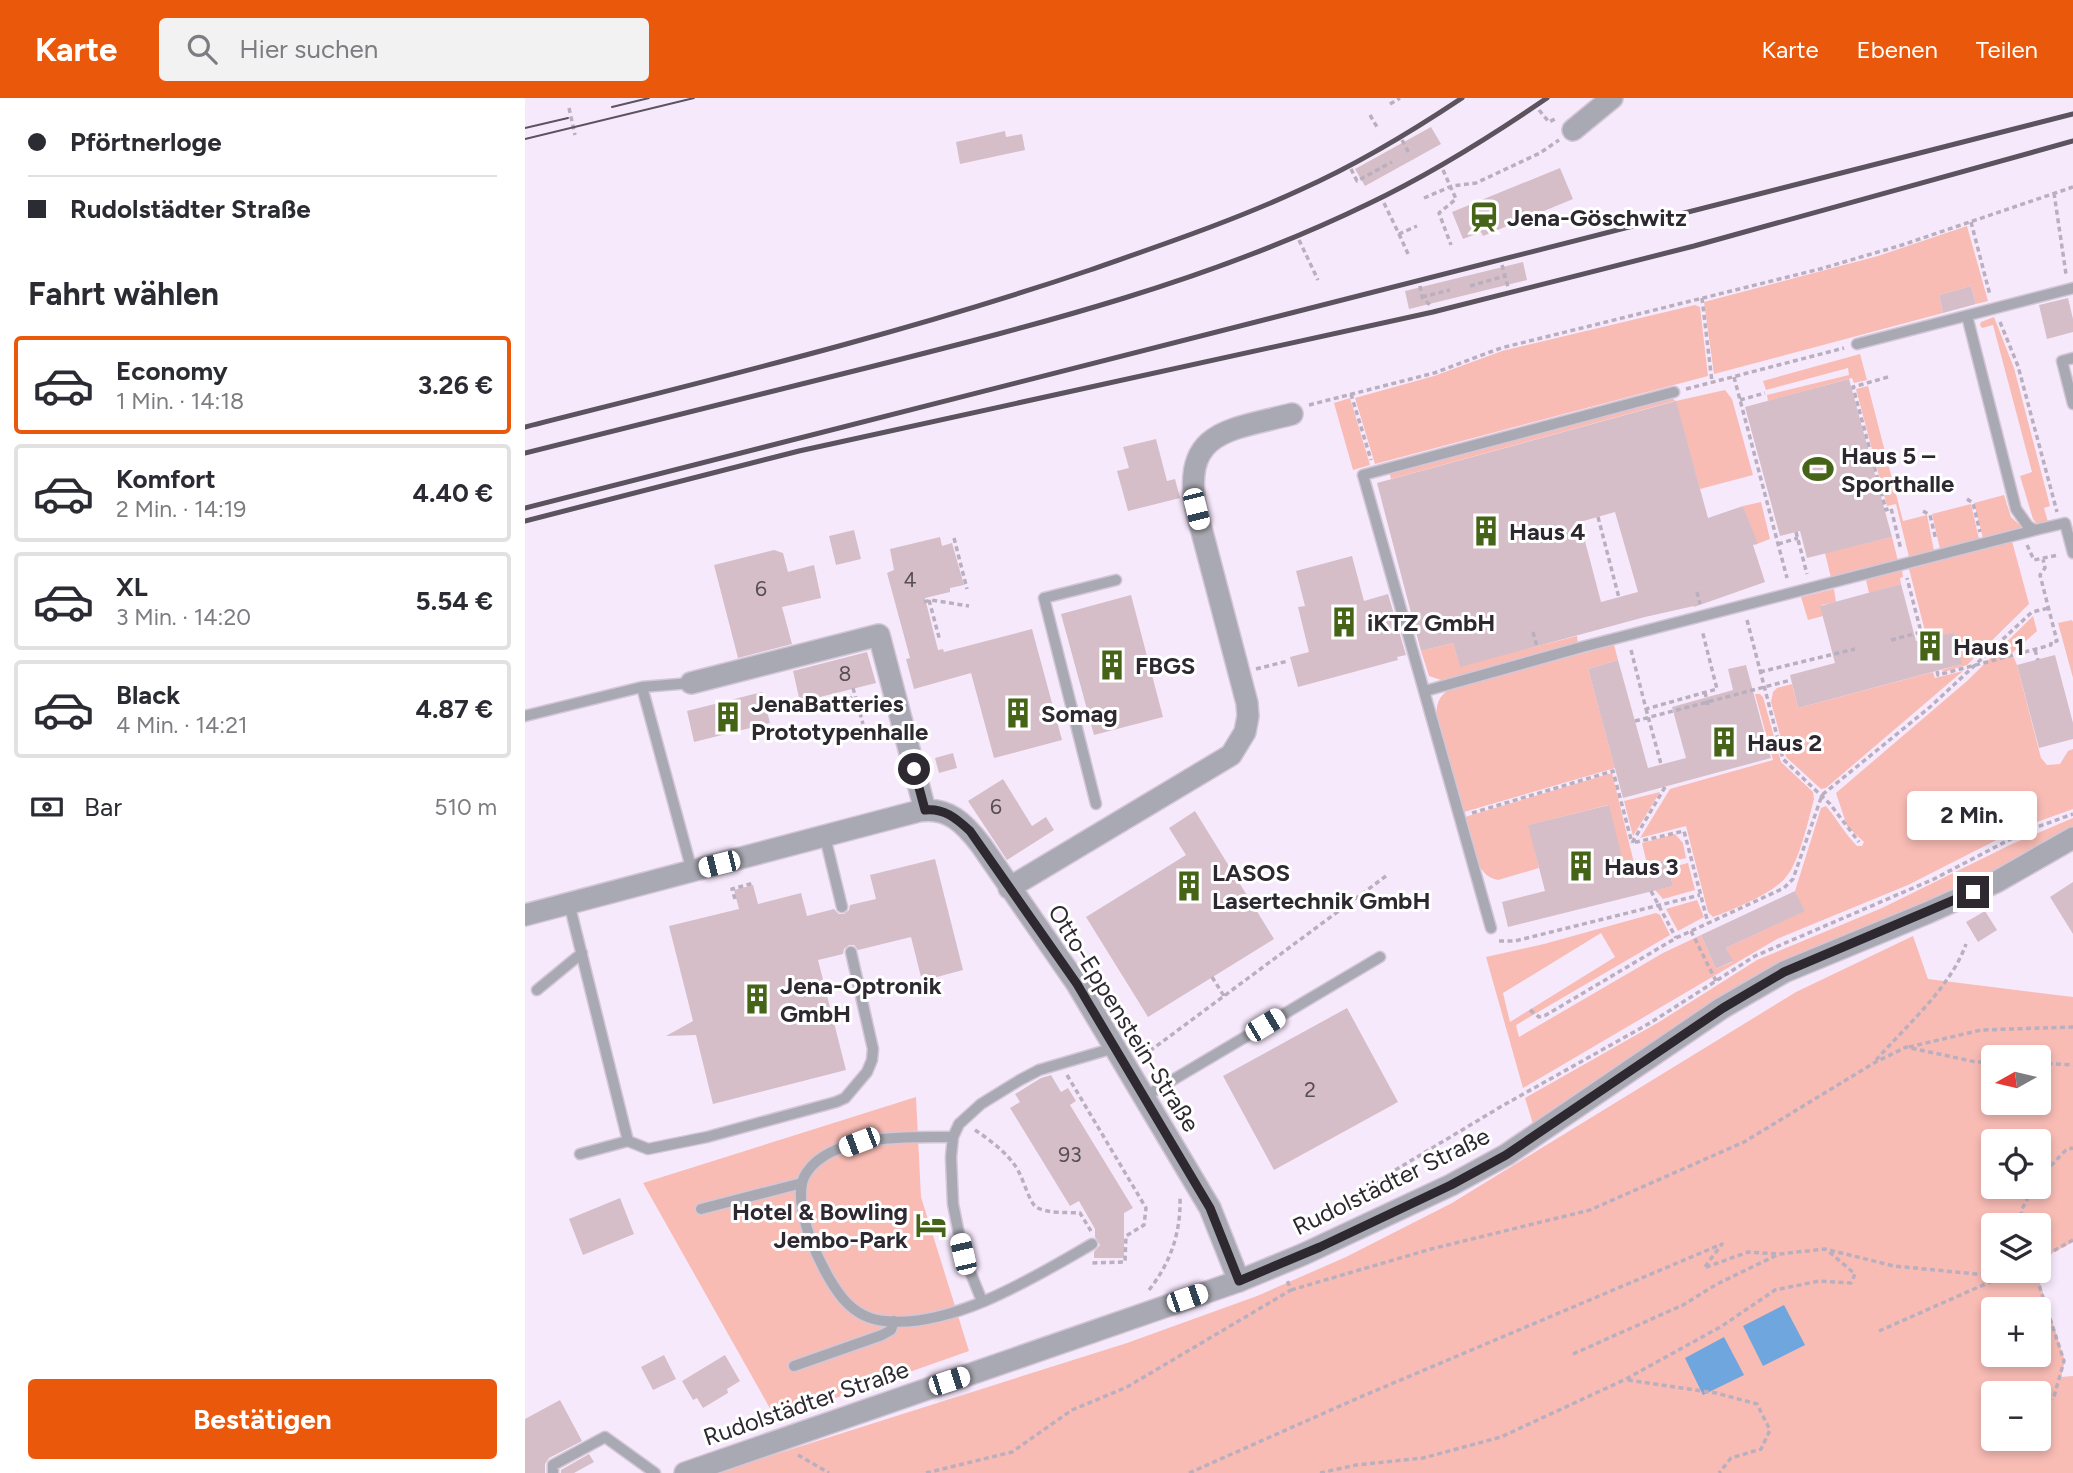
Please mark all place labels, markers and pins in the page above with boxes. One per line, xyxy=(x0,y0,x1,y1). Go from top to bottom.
station icon: Jena-Göschwitz xyxy=(1467,200,1501,234)
place label: Jena-Göschwitz xyxy=(1507,203,1687,232)
place label: Haus 5 – Sporthalle xyxy=(1841,441,1954,498)
sports icon: Haus 5 – Sporthalle xyxy=(1801,452,1835,486)
building icon: Haus 4 xyxy=(1469,514,1503,548)
place label: Haus 4 xyxy=(1509,517,1586,546)
building icon: iKTZ GmbH xyxy=(1327,605,1361,639)
place label: iKTZ GmbH xyxy=(1367,608,1495,637)
building icon: Haus 1 xyxy=(1913,629,1947,663)
place label: Haus 1 xyxy=(1953,632,2024,661)
building icon: FBGS xyxy=(1095,648,1129,682)
place label: FBGS xyxy=(1135,651,1195,680)
place label: JenaBatteries Prototypenhalle xyxy=(751,689,928,746)
building icon: Somag xyxy=(1001,696,1035,730)
place label: Somag xyxy=(1041,699,1118,728)
building icon: JenaBatteries Prototypenhalle xyxy=(711,700,745,734)
building icon: Haus 2 xyxy=(1707,725,1741,759)
place label: Haus 2 xyxy=(1747,728,1822,757)
building icon: Haus 3 xyxy=(1564,849,1598,883)
place label: Haus 3 xyxy=(1604,852,1679,881)
place label: LASOS Lasertechnik GmbH xyxy=(1212,858,1430,915)
building icon: LASOS Lasertechnik GmbH xyxy=(1172,869,1206,903)
place label: Jena-Optronik GmbH xyxy=(780,971,942,1028)
building icon: Jena-Optronik GmbH xyxy=(740,982,774,1016)
place label: Hotel & Bowling Jembo-Park xyxy=(732,1197,908,1254)
hotel icon: Hotel & Bowling Jembo-Park xyxy=(914,1208,948,1242)

